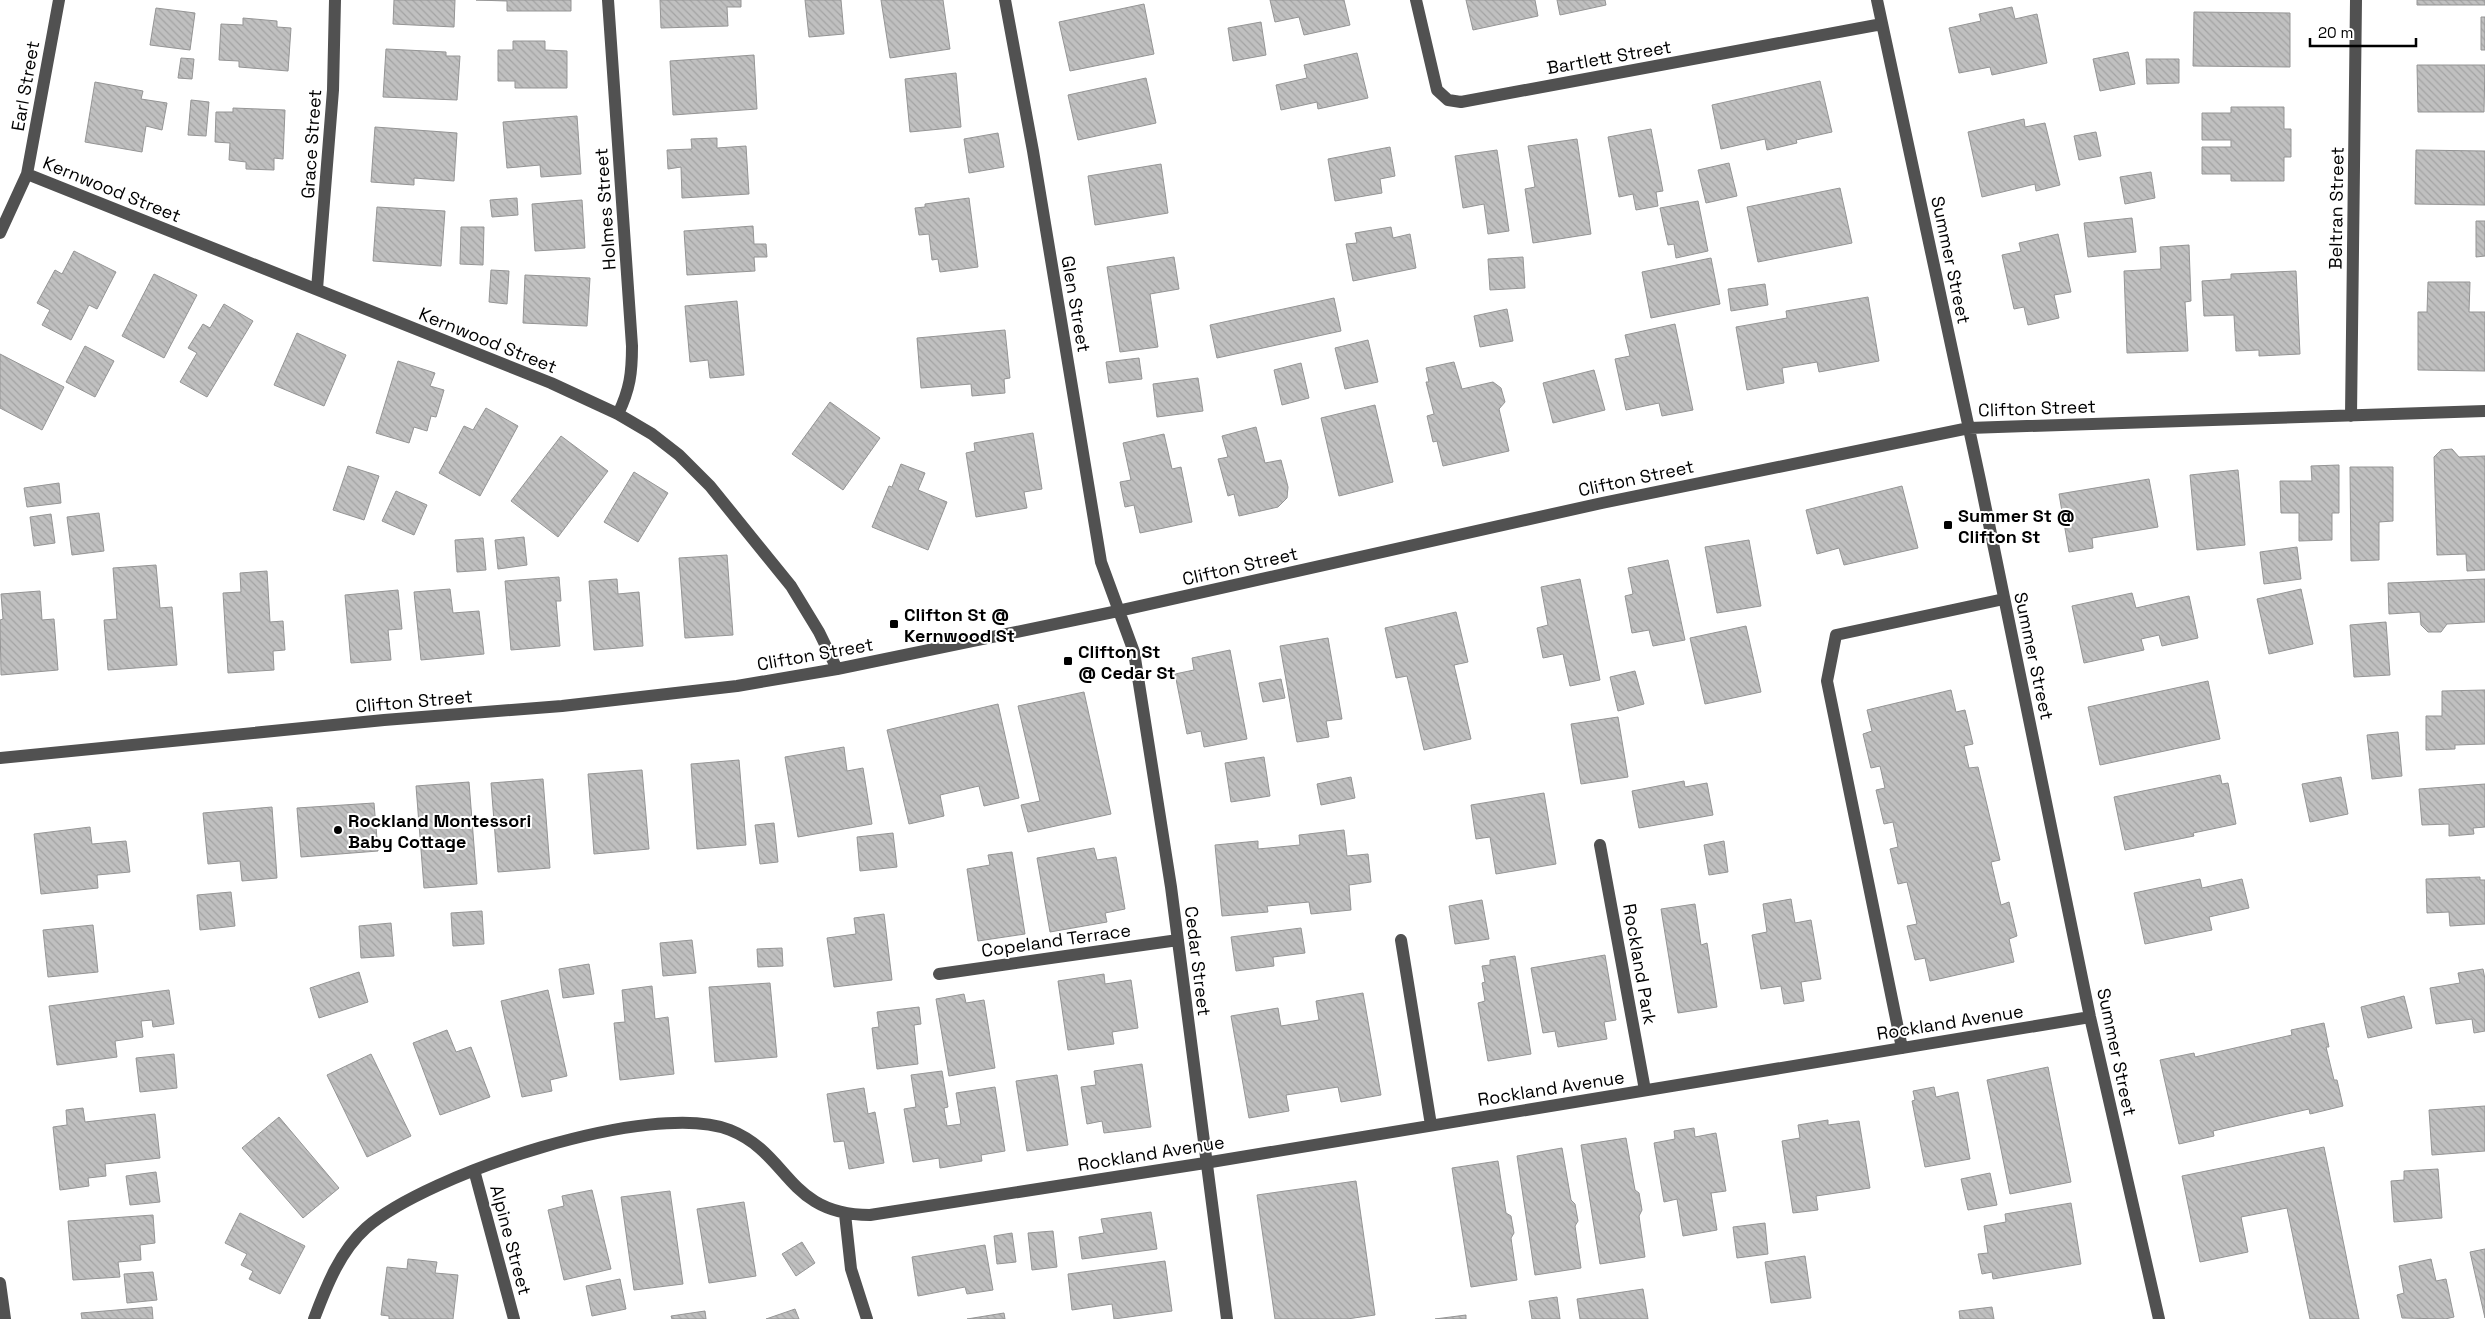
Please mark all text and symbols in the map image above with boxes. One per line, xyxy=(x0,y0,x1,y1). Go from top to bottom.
scale bar xyxy=(2310,15,2416,47)
text: 20 m xyxy=(2318,23,2353,42)
street label: Bartlett Street xyxy=(1545,35,1673,79)
street label: Earl Street xyxy=(6,39,44,133)
street label: Grace Street xyxy=(296,89,326,199)
street label: Beltran Street xyxy=(2323,146,2349,270)
street label: Holmes Street xyxy=(589,147,621,271)
street label: Kernwood Street xyxy=(40,151,184,227)
street label: Summer Street xyxy=(1926,194,1976,326)
street label: Glen Street xyxy=(1056,254,1096,354)
street label: Kernwood Street xyxy=(416,302,560,378)
street label: Clifton Street xyxy=(1978,394,2096,422)
street label: Clifton Street xyxy=(1576,455,1696,501)
place label: Summer St @ Clifton St xyxy=(1958,504,2075,548)
marker: Summer St @ Clifton St xyxy=(1942,519,1954,531)
street label: Clifton Street xyxy=(1180,542,1300,590)
street label: Summer Street xyxy=(2009,590,2059,722)
place label: Clifton St @ Kernwood St xyxy=(904,603,1015,647)
marker: Clifton St @ Kernwood St xyxy=(888,618,900,630)
street label: Clifton Street xyxy=(755,632,875,676)
place label: Clifton St @ Cedar St xyxy=(1078,640,1176,684)
marker: Clifton St @ Cedar St xyxy=(1062,655,1074,667)
street label: Clifton Street xyxy=(354,684,474,718)
place label: Rockland Montessori Baby Cottage xyxy=(348,809,531,853)
marker: Rockland Montessori Baby Cottage xyxy=(332,824,344,836)
street label: Rockland Park xyxy=(1618,902,1662,1027)
street label: Cedar Street xyxy=(1180,905,1216,1017)
street label: Copeland Terrace xyxy=(980,918,1132,962)
street label: Summer Street xyxy=(2092,986,2142,1118)
street label: Rockland Avenue xyxy=(1875,999,2025,1045)
street label: Rockland Avenue xyxy=(1476,1065,1626,1111)
street label: Rockland Avenue xyxy=(1076,1130,1226,1176)
street label: Alpine Street xyxy=(485,1182,537,1298)

